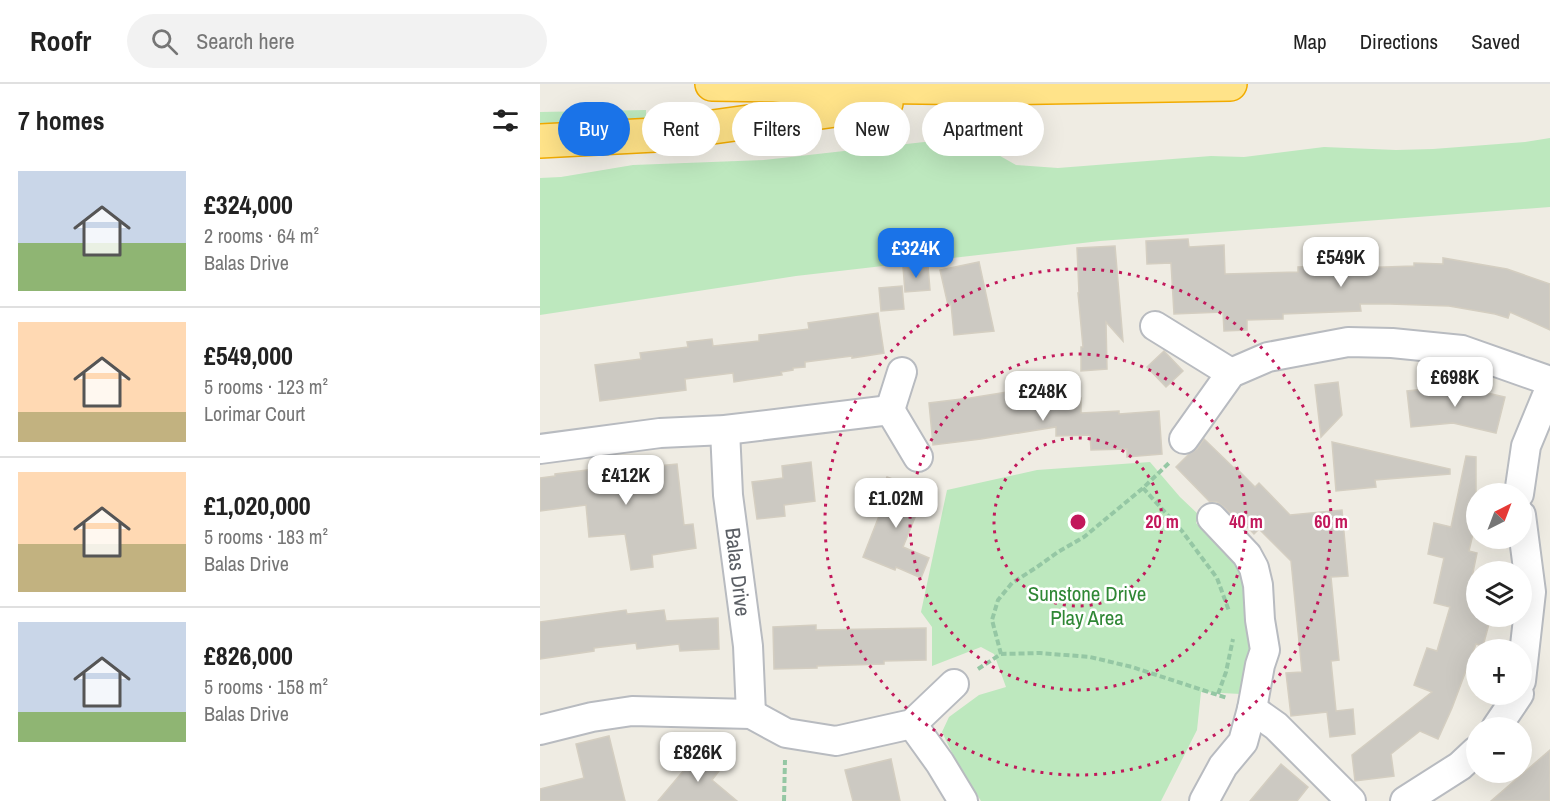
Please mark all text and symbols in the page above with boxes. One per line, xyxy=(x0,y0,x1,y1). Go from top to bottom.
search box xyxy=(127,14,547,68)
text: Roofr xyxy=(30,22,91,60)
icon: search xyxy=(148,25,181,58)
text: Search here xyxy=(196,26,295,56)
text: Map xyxy=(1293,27,1327,56)
text: Directions xyxy=(1360,27,1438,56)
text: Saved xyxy=(1471,27,1520,56)
chip: Buy xyxy=(558,102,630,156)
chip: Rent xyxy=(642,102,720,156)
chip: Filters xyxy=(732,102,822,156)
chip: New xyxy=(834,102,910,156)
chip: Apartment xyxy=(922,102,1044,156)
text: 7 homes xyxy=(18,103,105,138)
icon: filters xyxy=(489,104,522,137)
text: £324,000 xyxy=(204,187,293,222)
icon: home xyxy=(66,195,138,267)
text: 2 rooms · 64 m² xyxy=(204,222,319,249)
pin: £324K xyxy=(874,228,958,279)
text: £324K xyxy=(892,234,940,261)
pin: £549K xyxy=(1299,237,1383,288)
text: £549K xyxy=(1317,243,1365,270)
text: Balas Drive xyxy=(204,249,289,276)
text: £549,000 xyxy=(204,338,293,373)
icon: home xyxy=(66,346,138,418)
pin: £698K xyxy=(1413,357,1497,408)
text: £698K xyxy=(1431,363,1479,390)
pin: £248K xyxy=(1001,371,1085,422)
text: 5 rooms · 123 m² xyxy=(204,373,328,400)
text: £248K xyxy=(1019,377,1067,404)
text: Lorimar Court xyxy=(204,400,305,427)
pin: £412K xyxy=(584,455,668,506)
text: £412K xyxy=(602,461,650,488)
pin: £1.02M xyxy=(847,478,945,529)
north arrow xyxy=(1466,483,1532,549)
map controls xyxy=(1466,483,1532,783)
text: £1.02M xyxy=(869,484,923,511)
text: £1,020,000 xyxy=(204,488,311,523)
icon: home xyxy=(66,496,138,568)
text: 20 m xyxy=(1145,509,1179,534)
text: 40 m xyxy=(1229,509,1263,534)
text: 60 m xyxy=(1314,509,1348,534)
centre of rings xyxy=(1068,512,1088,532)
text: 5 rooms · 183 m² xyxy=(204,523,328,550)
street label: Balas Drive xyxy=(718,526,758,618)
text: Balas Drive xyxy=(204,550,289,577)
button: layers xyxy=(1466,561,1532,627)
park label: Sunstone Drive Play Area xyxy=(1028,579,1146,632)
text: £826,000 xyxy=(204,638,293,673)
button: + xyxy=(1466,639,1532,705)
icon: home xyxy=(66,646,138,718)
text: 5 rooms · 158 m² xyxy=(204,673,328,700)
text: Balas Drive xyxy=(204,700,289,727)
button: − xyxy=(1466,717,1532,783)
pin: £826K xyxy=(656,732,740,783)
text: £826K xyxy=(674,738,722,765)

